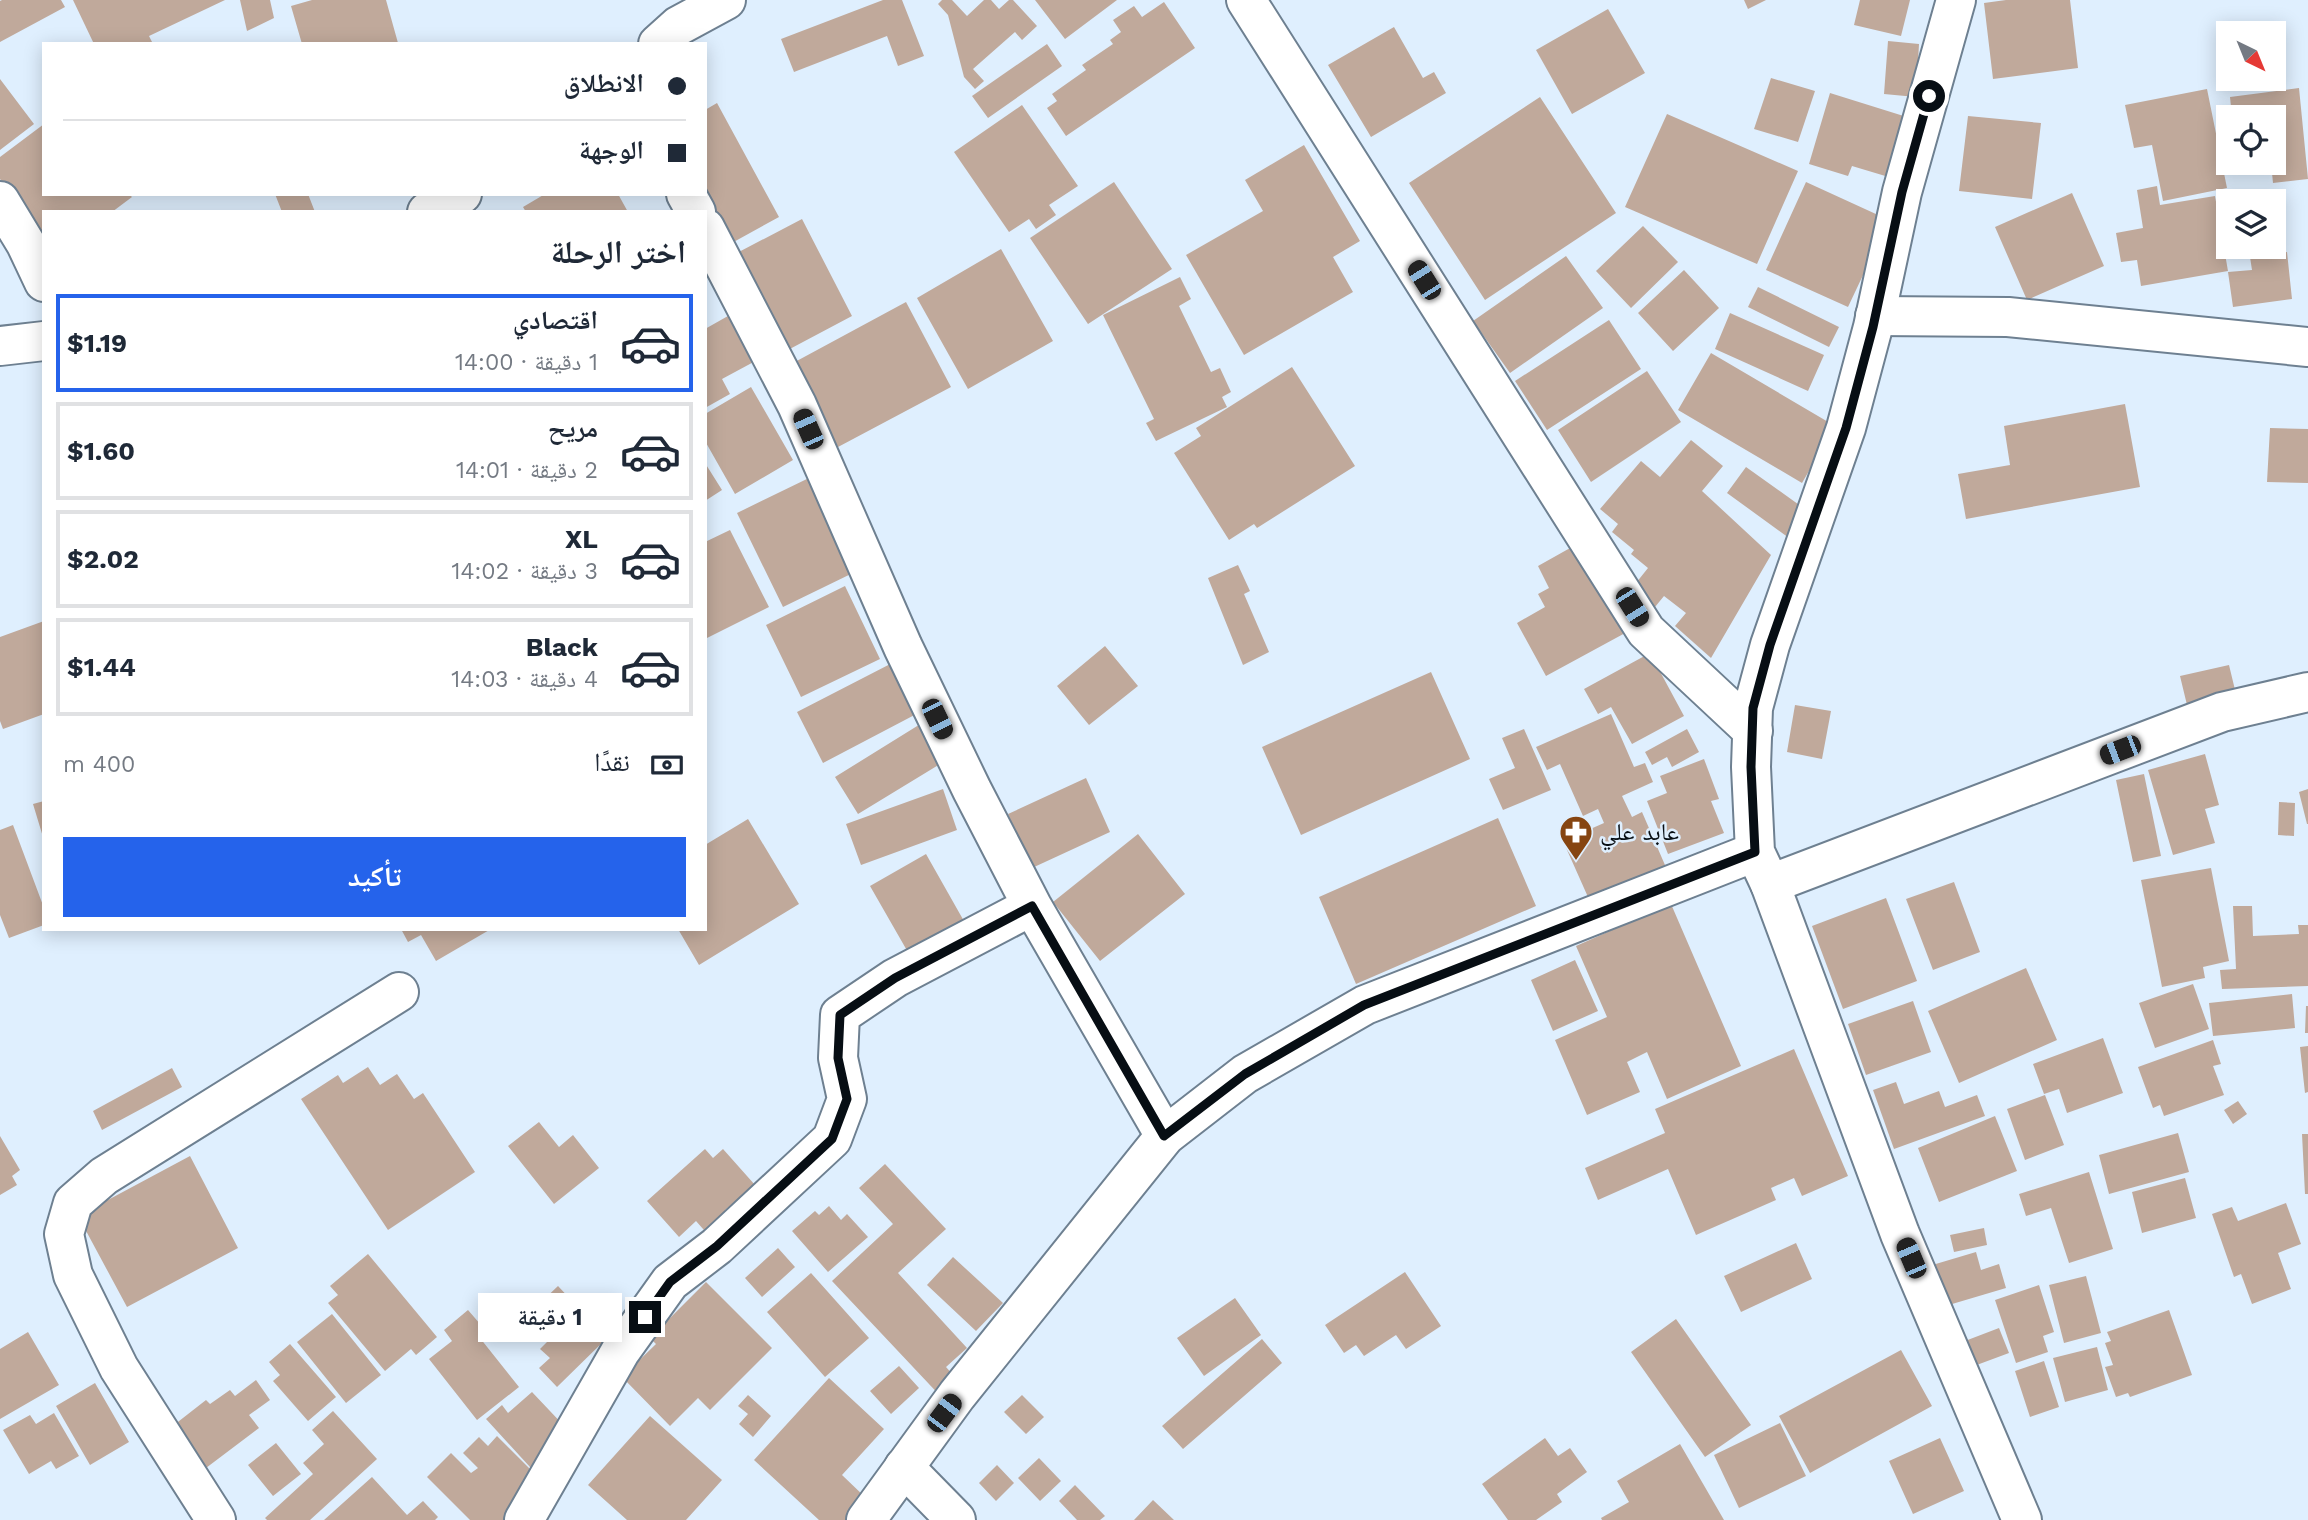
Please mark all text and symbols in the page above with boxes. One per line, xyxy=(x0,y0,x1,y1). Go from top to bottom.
north arrow xyxy=(2216,21,2286,91)
map controls xyxy=(2216,21,2286,259)
text: الانطلاق xyxy=(564,68,644,98)
route start xyxy=(1913,80,1945,112)
button: locate xyxy=(2216,105,2286,175)
text: الوجهة xyxy=(579,135,644,165)
button: layers xyxy=(2216,189,2286,259)
text: اختر الرحلة xyxy=(551,233,686,271)
car xyxy=(1404,257,1445,303)
text: اقتصادي xyxy=(513,305,598,335)
icon: car xyxy=(619,312,682,375)
text: $1.19 xyxy=(67,328,127,358)
text: 1 دقيقة · 14:00 xyxy=(455,349,598,376)
car xyxy=(790,406,827,452)
text: مريح xyxy=(548,413,598,443)
icon: car xyxy=(619,420,682,483)
text: $1.60 xyxy=(67,436,135,466)
text: 2 دقيقة · 14:01 xyxy=(456,457,598,484)
text: XL xyxy=(565,524,598,554)
icon: car xyxy=(619,528,682,591)
text: $2.02 xyxy=(67,544,139,574)
text: 3 دقيقة · 14:02 xyxy=(452,558,598,585)
car xyxy=(1612,584,1653,630)
text: Black xyxy=(526,632,598,662)
icon: car xyxy=(619,636,682,699)
text: $1.44 xyxy=(67,652,136,682)
text: 4 دقيقة · 14:03 xyxy=(451,666,598,693)
car xyxy=(919,696,956,742)
car xyxy=(2097,733,2144,767)
icon: cash xyxy=(648,746,686,784)
text: نقدًا xyxy=(594,747,630,777)
text: 400 m xyxy=(63,751,135,778)
pharmacy icon: عابد علي xyxy=(1557,813,1595,862)
place label: عابد علي xyxy=(1600,818,1679,851)
button: تأكيد xyxy=(63,837,686,917)
car xyxy=(1894,1235,1929,1281)
callout: 1 دقيقة xyxy=(477,1292,620,1342)
route end xyxy=(629,1301,661,1333)
text: 1 دقيقة xyxy=(518,1304,582,1331)
car xyxy=(923,1390,966,1436)

